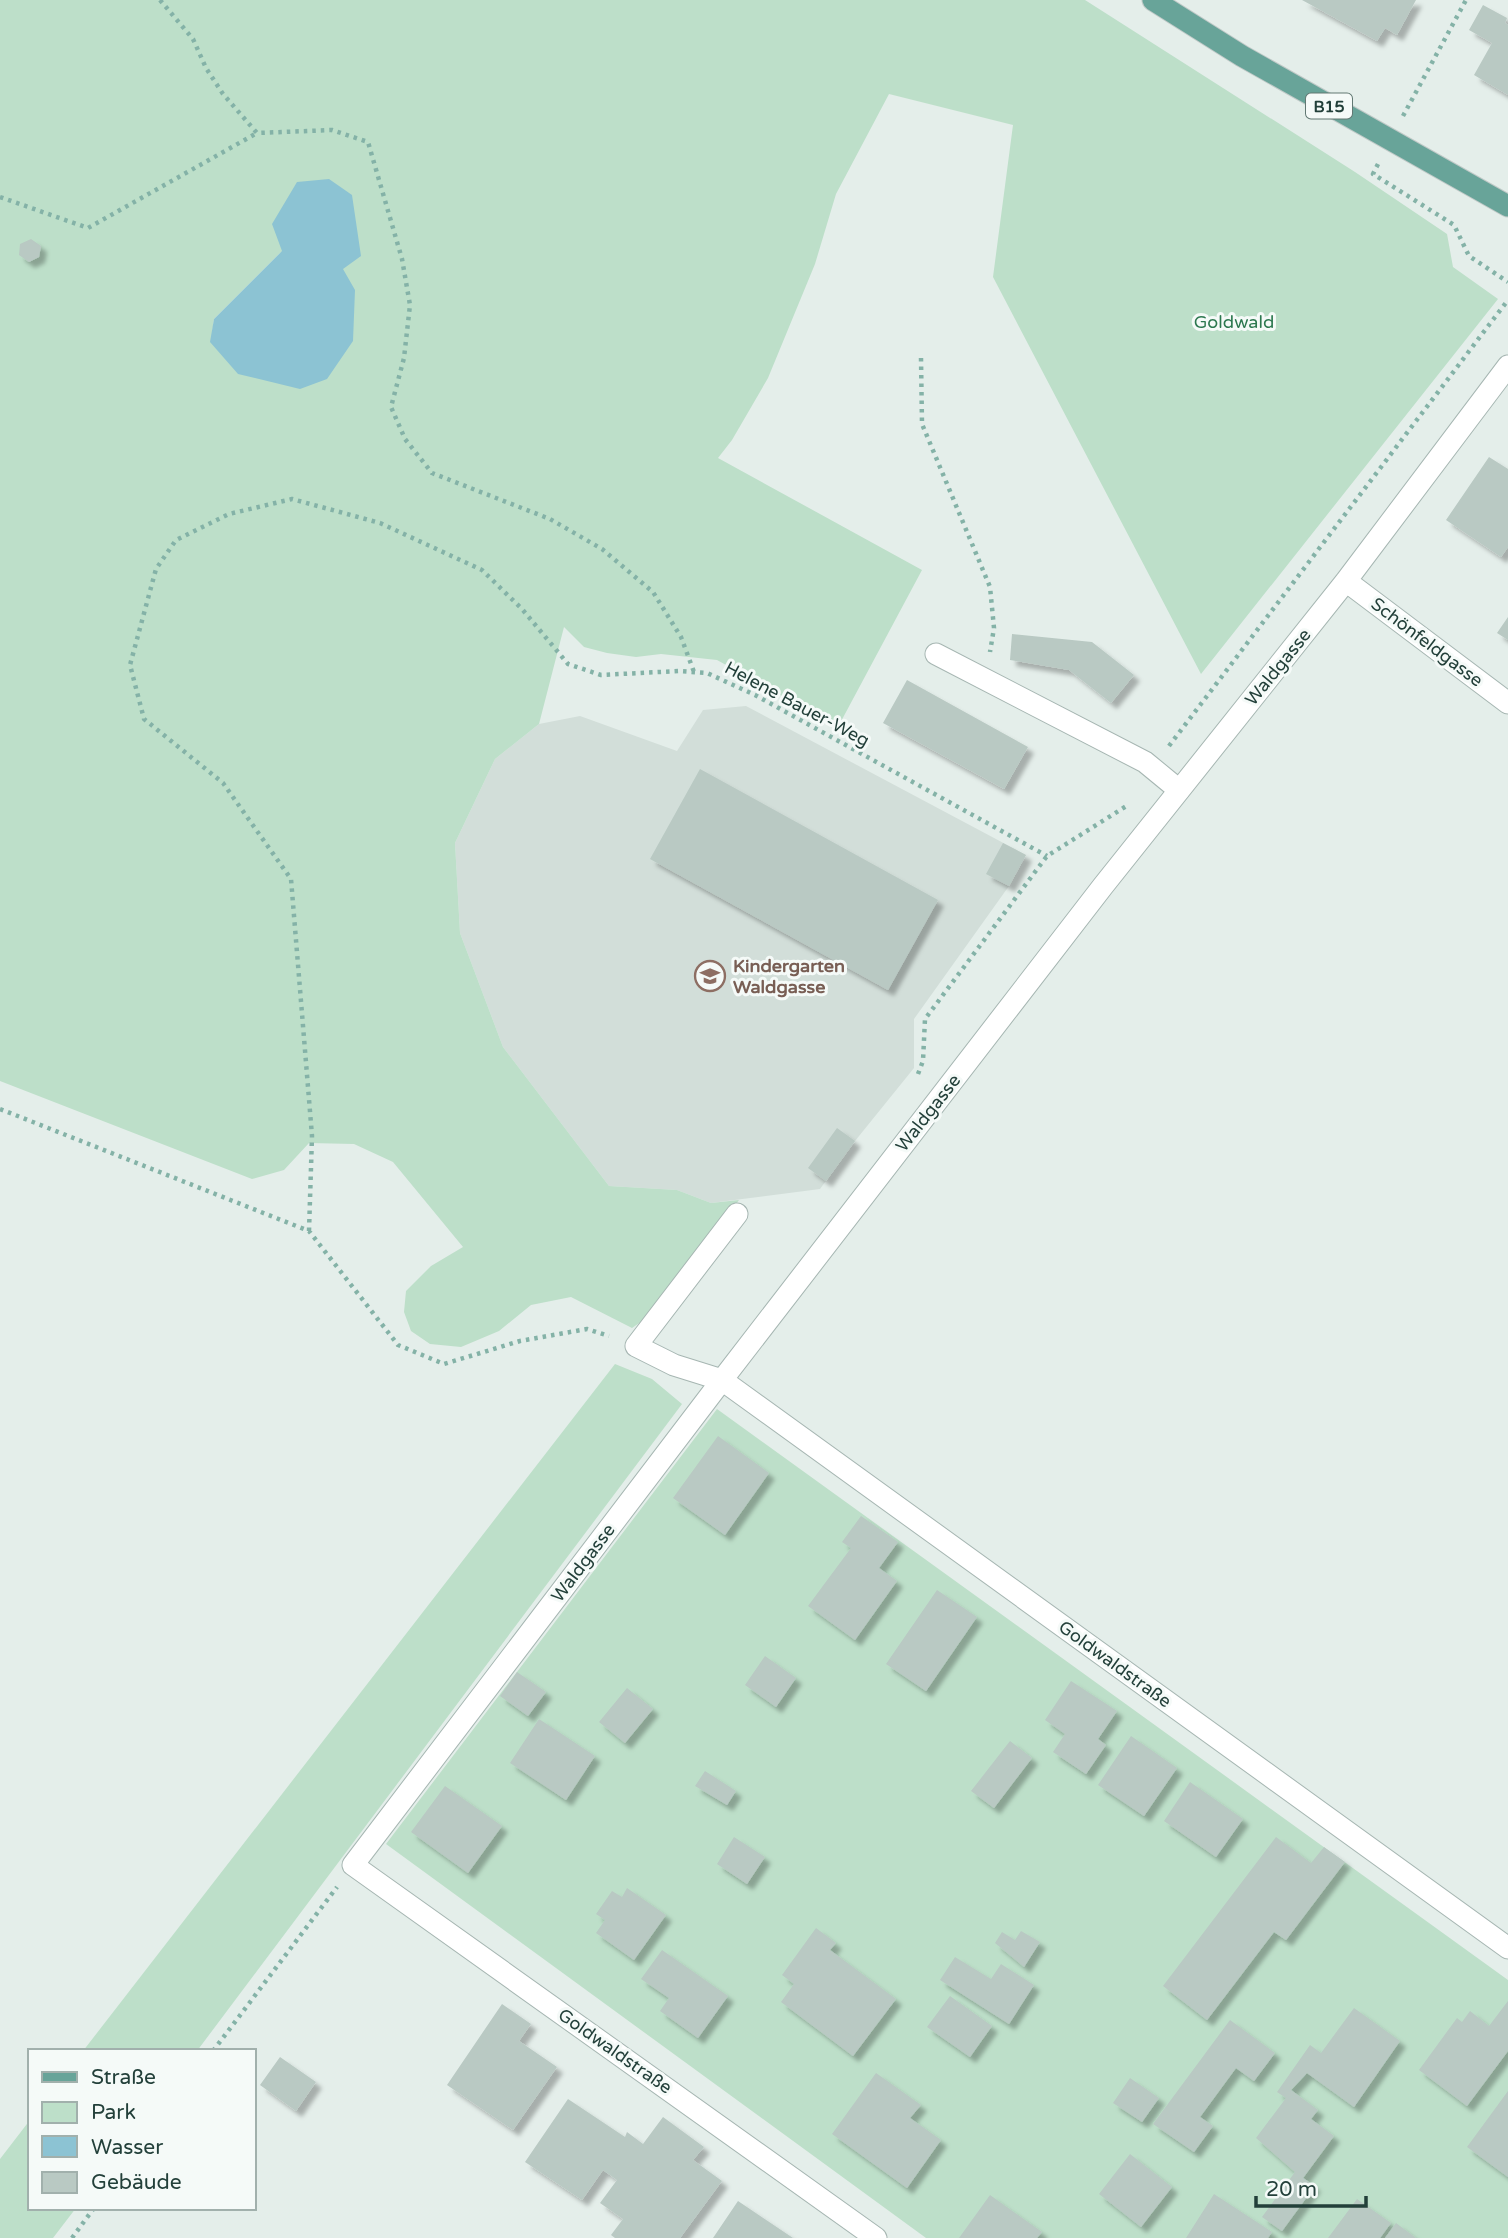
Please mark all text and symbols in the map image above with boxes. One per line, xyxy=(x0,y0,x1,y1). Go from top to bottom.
road number: B15 xyxy=(1306,94,1352,118)
park label: Goldwald xyxy=(1194,311,1274,333)
street label: Schönfeldgasse xyxy=(1367,593,1487,691)
street label: Waldgasse xyxy=(1240,624,1316,710)
street label: Helene Bauer-Weg xyxy=(721,657,873,751)
place label: Kindergarten Waldgasse xyxy=(733,955,845,998)
school or university icon: Kindergarten Waldgasse xyxy=(693,959,727,993)
street label: Waldgasse xyxy=(891,1070,965,1156)
street label: Waldgasse xyxy=(546,1519,620,1607)
street label: Goldwaldstraße xyxy=(1054,1616,1176,1712)
street label: Goldwaldstraße xyxy=(554,2004,676,2098)
legend xyxy=(28,2049,256,2210)
text: Straße xyxy=(91,2065,156,2090)
text: Park xyxy=(91,2100,136,2125)
text: Wasser xyxy=(91,2135,163,2160)
scale bar xyxy=(1256,2164,1366,2208)
text: Gebäude xyxy=(91,2170,182,2195)
text: 20 m xyxy=(1266,2177,1317,2202)

